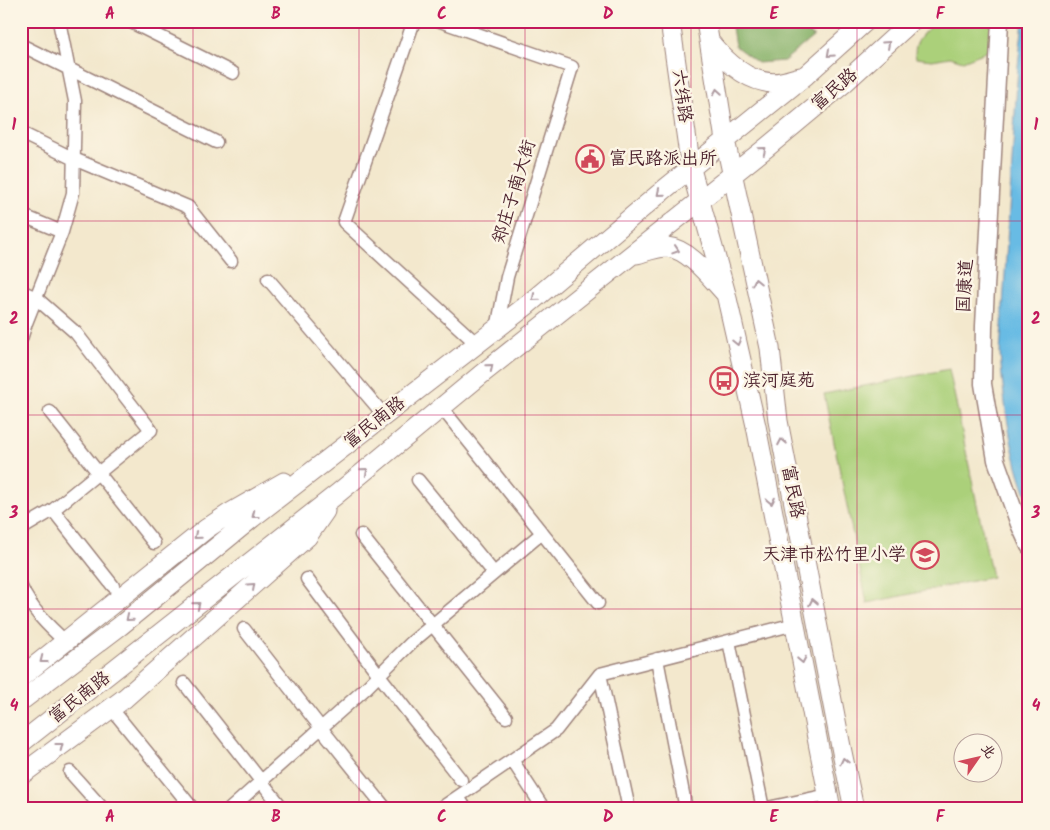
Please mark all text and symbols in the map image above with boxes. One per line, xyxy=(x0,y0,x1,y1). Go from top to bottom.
text: A xyxy=(105,2,115,27)
text: B xyxy=(271,2,281,27)
text: C xyxy=(437,2,447,27)
text: D xyxy=(603,2,614,27)
text: E xyxy=(770,2,780,27)
text: F xyxy=(936,2,946,27)
one-way arrow xyxy=(881,41,890,50)
one-way arrow xyxy=(826,48,835,57)
street label: 富民路 xyxy=(805,61,865,119)
street label: 六纬路 xyxy=(663,67,699,125)
one-way arrow xyxy=(712,88,722,97)
text: 1 xyxy=(12,113,17,138)
text: 1 xyxy=(1034,113,1039,138)
street label: 郑庄子南大街 xyxy=(485,136,545,248)
public building icon: 富民路派出所 xyxy=(575,144,605,174)
place label: 富民路派出所 xyxy=(609,145,717,174)
one-way arrow xyxy=(757,148,766,156)
one-way arrow xyxy=(656,188,665,197)
one-way arrow xyxy=(671,244,680,254)
street label: 国康道 xyxy=(950,258,982,314)
one-way arrow xyxy=(751,277,761,286)
one-way arrow xyxy=(532,292,541,301)
text: 2 xyxy=(9,307,19,332)
text: 2 xyxy=(1031,307,1041,332)
one-way arrow xyxy=(731,337,742,346)
one-way arrow xyxy=(484,365,493,373)
bus stop icon: 滨河庭苑 xyxy=(709,366,739,396)
place label: 滨河庭苑 xyxy=(743,367,815,396)
street label: 富民南路 xyxy=(338,389,412,457)
one-way arrow xyxy=(778,438,788,446)
street label: 富民路 xyxy=(773,463,811,521)
one-way arrow xyxy=(359,468,368,476)
one-way arrow xyxy=(765,496,775,505)
text: 3 xyxy=(9,501,19,526)
text: 3 xyxy=(1031,501,1041,526)
one-way arrow xyxy=(252,510,261,518)
one-way arrow xyxy=(194,530,203,538)
school or university icon: 天津市松竹里小学 xyxy=(910,540,940,570)
place label: 天津市松竹里小学 xyxy=(762,541,906,570)
one-way arrow xyxy=(246,583,255,592)
one-way arrow xyxy=(808,597,819,606)
one-way arrow xyxy=(191,603,200,611)
one-way arrow xyxy=(126,613,135,621)
one-way arrow xyxy=(40,654,49,662)
one-way arrow xyxy=(796,656,806,664)
street label: 富民南路 xyxy=(43,664,117,732)
text: 4 xyxy=(10,694,19,719)
text: 4 xyxy=(1032,694,1041,719)
north arrow xyxy=(952,732,1002,782)
text: 北 xyxy=(975,739,1001,763)
one-way arrow xyxy=(54,744,63,752)
one-way arrow xyxy=(839,757,850,766)
text: A xyxy=(105,805,115,830)
text: B xyxy=(271,805,281,830)
text: C xyxy=(437,805,447,830)
text: D xyxy=(603,805,614,830)
text: E xyxy=(770,805,780,830)
text: F xyxy=(936,805,946,830)

